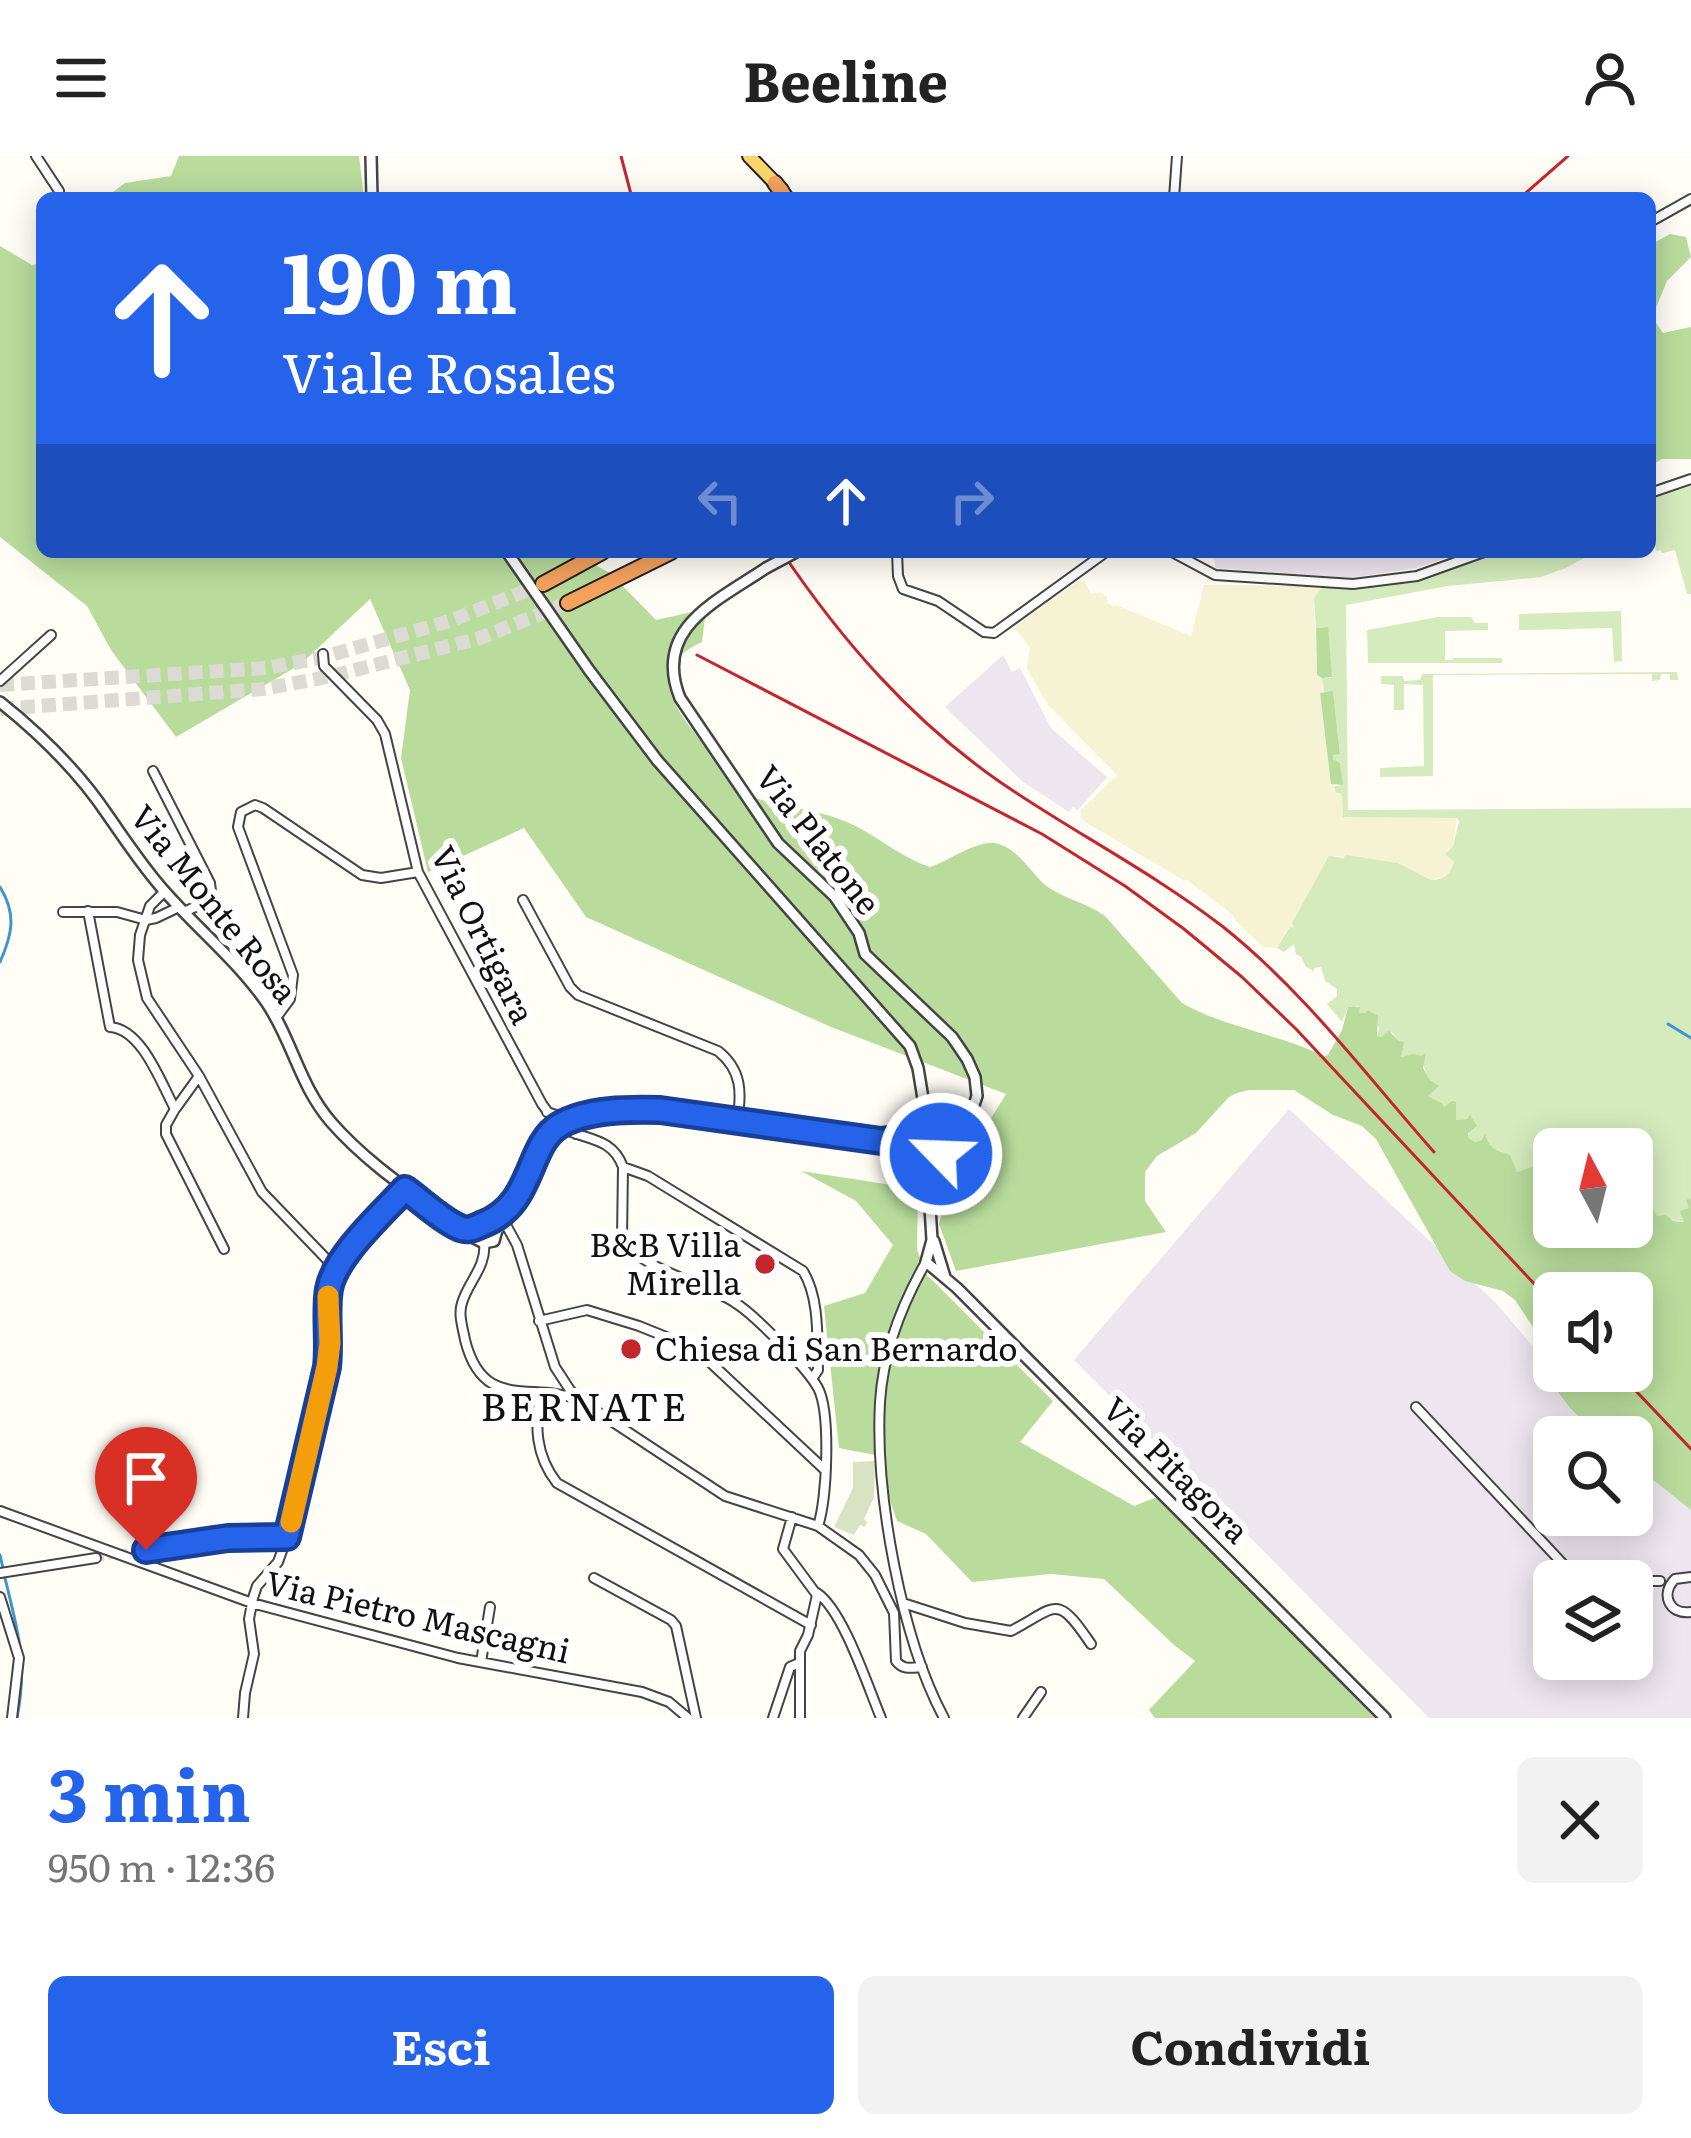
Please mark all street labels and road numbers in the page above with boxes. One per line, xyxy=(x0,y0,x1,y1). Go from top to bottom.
street label: Via Platone xyxy=(746,753,894,924)
street label: Via Monte Rosa xyxy=(120,793,312,1012)
street label: Via Ortigara xyxy=(421,836,550,1032)
street label: Via Pitagora xyxy=(1093,1384,1262,1553)
street label: Via Pietro Mascagni xyxy=(262,1556,576,1673)

